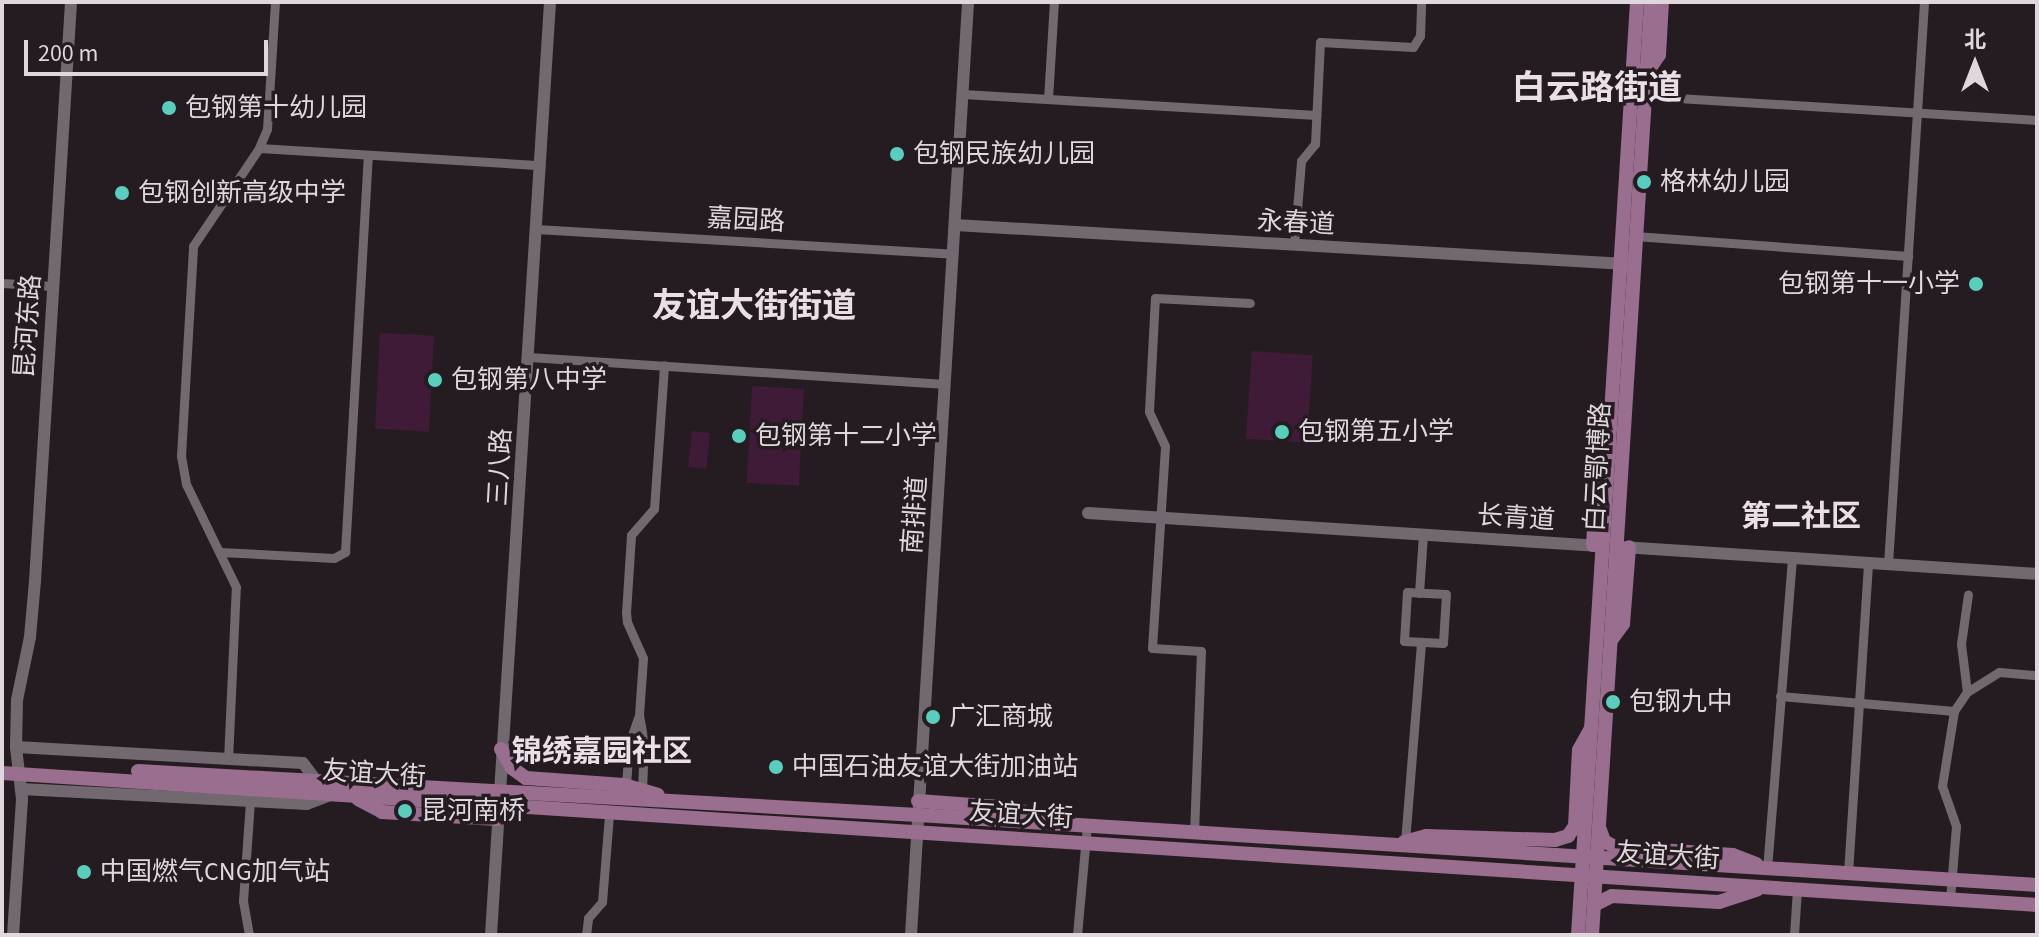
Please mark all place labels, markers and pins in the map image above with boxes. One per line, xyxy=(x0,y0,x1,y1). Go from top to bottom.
place label: 包钢第十幼儿园 xyxy=(185,92,367,124)
marker: 包钢第十幼儿园 xyxy=(160,99,178,117)
place label: 包钢民族幼儿园 xyxy=(913,138,1095,170)
marker: 包钢民族幼儿园 xyxy=(888,145,906,163)
place label: 格林幼儿园 xyxy=(1660,166,1790,198)
marker: 格林幼儿园 xyxy=(1635,173,1653,191)
place label: 包钢创新高级中学 xyxy=(138,177,346,209)
marker: 包钢创新高级中学 xyxy=(113,184,131,202)
place label: 包钢第十一小学 xyxy=(1778,268,1960,300)
marker: 包钢第十一小学 xyxy=(1967,275,1985,293)
place label: 包钢第八中学 xyxy=(451,364,607,396)
marker: 包钢第八中学 xyxy=(426,371,444,389)
place label: 包钢第五小学 xyxy=(1298,416,1454,448)
place label: 包钢第十二小学 xyxy=(755,420,937,452)
marker: 包钢第五小学 xyxy=(1273,423,1291,441)
marker: 包钢第十二小学 xyxy=(730,427,748,445)
place label: 包钢九中 xyxy=(1629,686,1733,718)
marker: 包钢九中 xyxy=(1604,693,1622,711)
place label: 广汇商城 xyxy=(949,701,1053,733)
marker: 广汇商城 xyxy=(924,708,942,726)
place label: 中国石油友谊大街加油站 xyxy=(792,751,1078,783)
marker: 中国石油友谊大街加油站 xyxy=(767,758,785,776)
place label: 昆河南桥 xyxy=(421,795,525,827)
marker: 昆河南桥 xyxy=(396,802,414,820)
place label: 中国燃气CNG加气站 xyxy=(100,856,330,888)
marker: 中国燃气CNG加气站 xyxy=(75,863,93,881)

